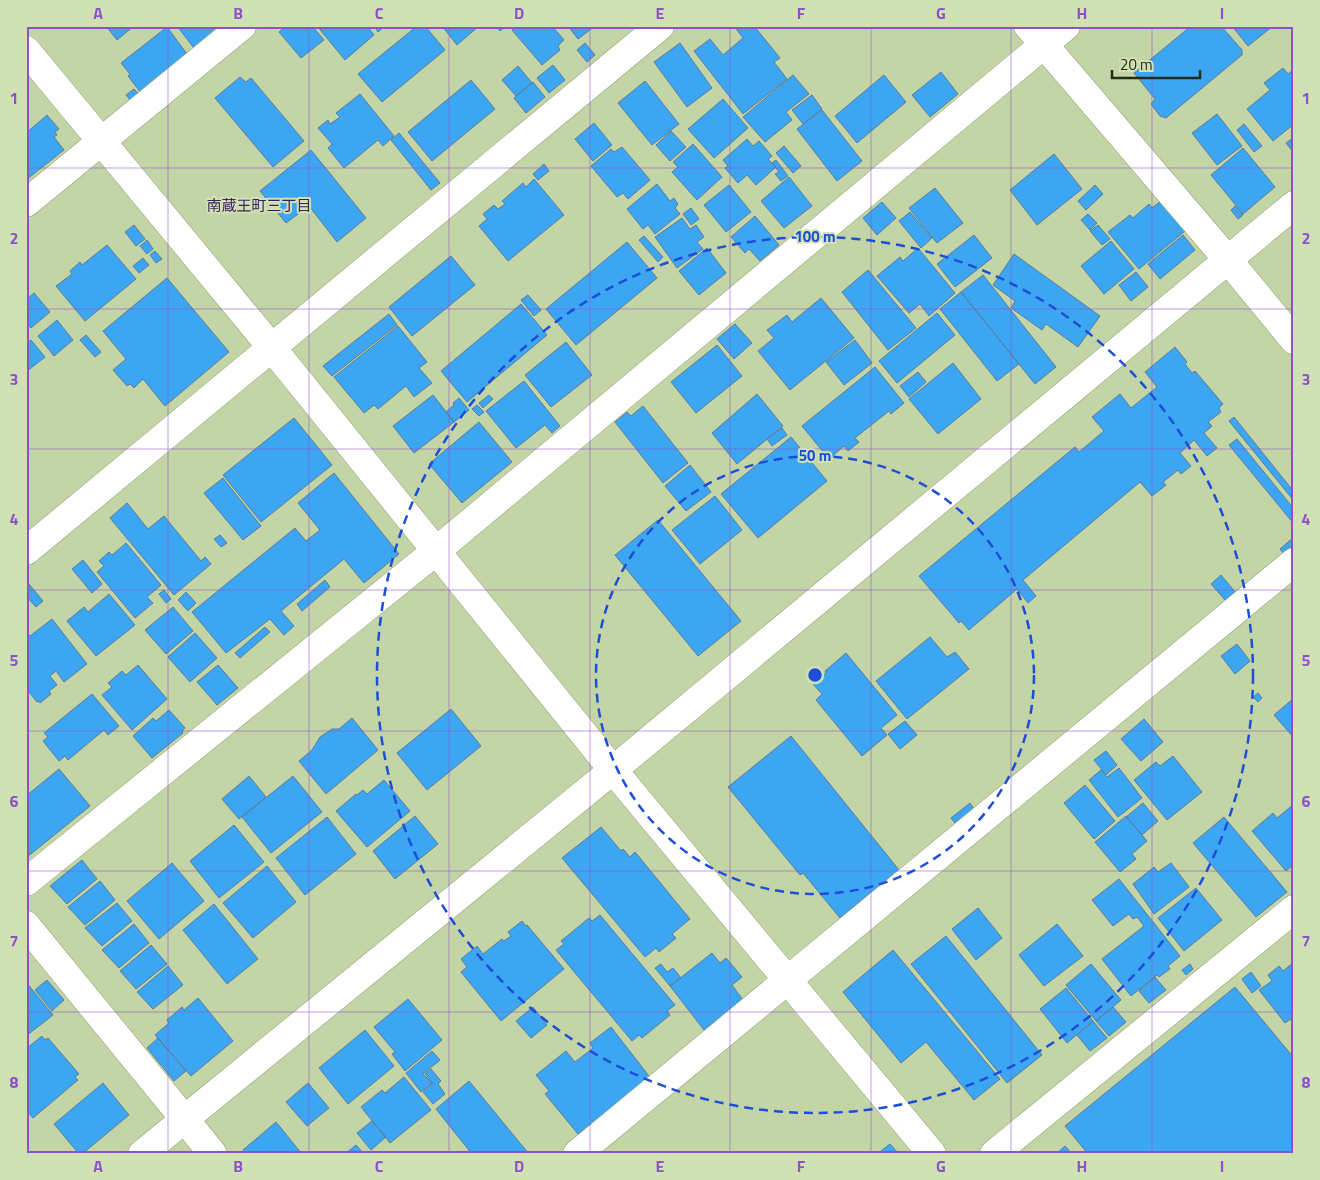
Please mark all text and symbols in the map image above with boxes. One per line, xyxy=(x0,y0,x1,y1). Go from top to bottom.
text: A xyxy=(93,1,103,25)
text: B xyxy=(233,1,243,25)
text: C xyxy=(375,1,384,25)
text: D xyxy=(514,1,524,25)
text: E xyxy=(656,1,665,25)
text: F xyxy=(797,1,806,25)
text: G xyxy=(936,1,946,25)
text: H xyxy=(1077,1,1087,25)
text: I xyxy=(1220,1,1224,25)
scale bar xyxy=(1112,48,1200,80)
text: 20 m xyxy=(1120,53,1153,76)
text: 1 xyxy=(10,86,18,110)
text: 1 xyxy=(1302,86,1310,110)
district label: 南蔵王町三丁目 xyxy=(206,194,312,217)
text: 100 m xyxy=(794,225,836,248)
text: 2 xyxy=(10,226,18,250)
text: 2 xyxy=(1302,226,1310,250)
text: 3 xyxy=(10,367,18,391)
text: 3 xyxy=(1302,367,1310,391)
text: 50 m xyxy=(799,444,831,467)
text: 4 xyxy=(10,507,19,531)
text: 4 xyxy=(1302,507,1311,531)
text: 5 xyxy=(10,648,19,672)
text: 5 xyxy=(1302,648,1311,672)
centre of rings xyxy=(806,666,824,684)
text: 6 xyxy=(10,789,19,813)
text: 6 xyxy=(1302,789,1311,813)
text: 7 xyxy=(10,929,18,953)
text: 7 xyxy=(1302,929,1310,953)
text: 8 xyxy=(10,1070,19,1094)
text: 8 xyxy=(1302,1070,1311,1094)
text: A xyxy=(93,1154,103,1178)
text: B xyxy=(233,1154,243,1178)
text: C xyxy=(375,1154,384,1178)
text: D xyxy=(514,1154,524,1178)
text: E xyxy=(656,1154,665,1178)
text: F xyxy=(797,1154,806,1178)
text: G xyxy=(936,1154,946,1178)
text: H xyxy=(1077,1154,1087,1178)
text: I xyxy=(1220,1154,1224,1178)

